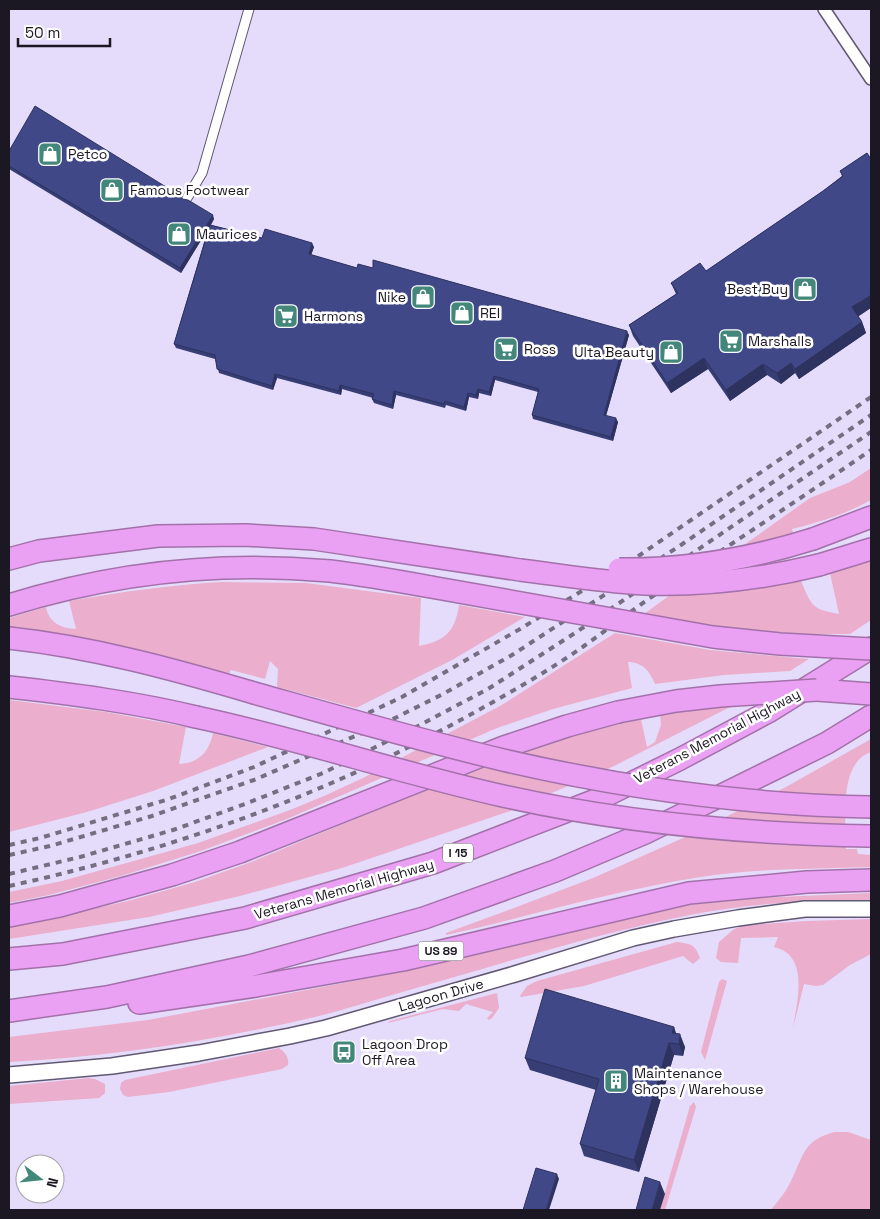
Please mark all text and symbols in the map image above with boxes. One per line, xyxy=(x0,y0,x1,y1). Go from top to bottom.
scale bar xyxy=(18,15,110,47)
text: 50 m xyxy=(25,23,60,42)
shop icon: Petco xyxy=(37,141,63,167)
place label: Petco xyxy=(68,145,107,163)
shop icon: Famous Footwear xyxy=(99,177,125,203)
place label: Famous Footwear xyxy=(130,181,249,199)
shop icon: Maurices xyxy=(166,221,192,247)
place label: Maurices xyxy=(196,225,257,243)
shop icon: Best Buy xyxy=(792,276,818,302)
place label: Best Buy xyxy=(727,280,788,298)
shop icon: Nike xyxy=(410,284,436,310)
place label: Nike xyxy=(378,288,406,306)
shop icon: REI xyxy=(449,300,475,326)
supermarket icon: Harmons xyxy=(273,303,299,329)
place label: REI xyxy=(480,304,500,322)
place label: Harmons xyxy=(304,307,363,325)
supermarket icon: Marshalls xyxy=(718,328,744,354)
place label: Marshalls xyxy=(748,332,812,350)
supermarket icon: Ross xyxy=(493,336,519,362)
shop icon: Ulta Beauty xyxy=(658,339,684,365)
place label: Ross xyxy=(524,340,556,358)
place label: Ulta Beauty xyxy=(574,343,654,361)
street label: Veterans Memorial Highway xyxy=(631,684,803,788)
road number: I 15 xyxy=(443,844,473,862)
street label: Veterans Memorial Highway xyxy=(252,855,436,923)
road number: US 89 xyxy=(418,941,464,960)
street label: Lagoon Drive xyxy=(396,974,486,1016)
place label: Lagoon Drop Off Area xyxy=(362,1035,448,1069)
bus stop icon: Lagoon Drop Off Area xyxy=(331,1039,357,1065)
place label: Maintenance Shops / Warehouse xyxy=(634,1064,763,1098)
building icon: Maintenance Shops / Warehouse xyxy=(603,1068,629,1094)
north arrow xyxy=(15,1154,65,1204)
text: N xyxy=(43,1176,62,1190)

